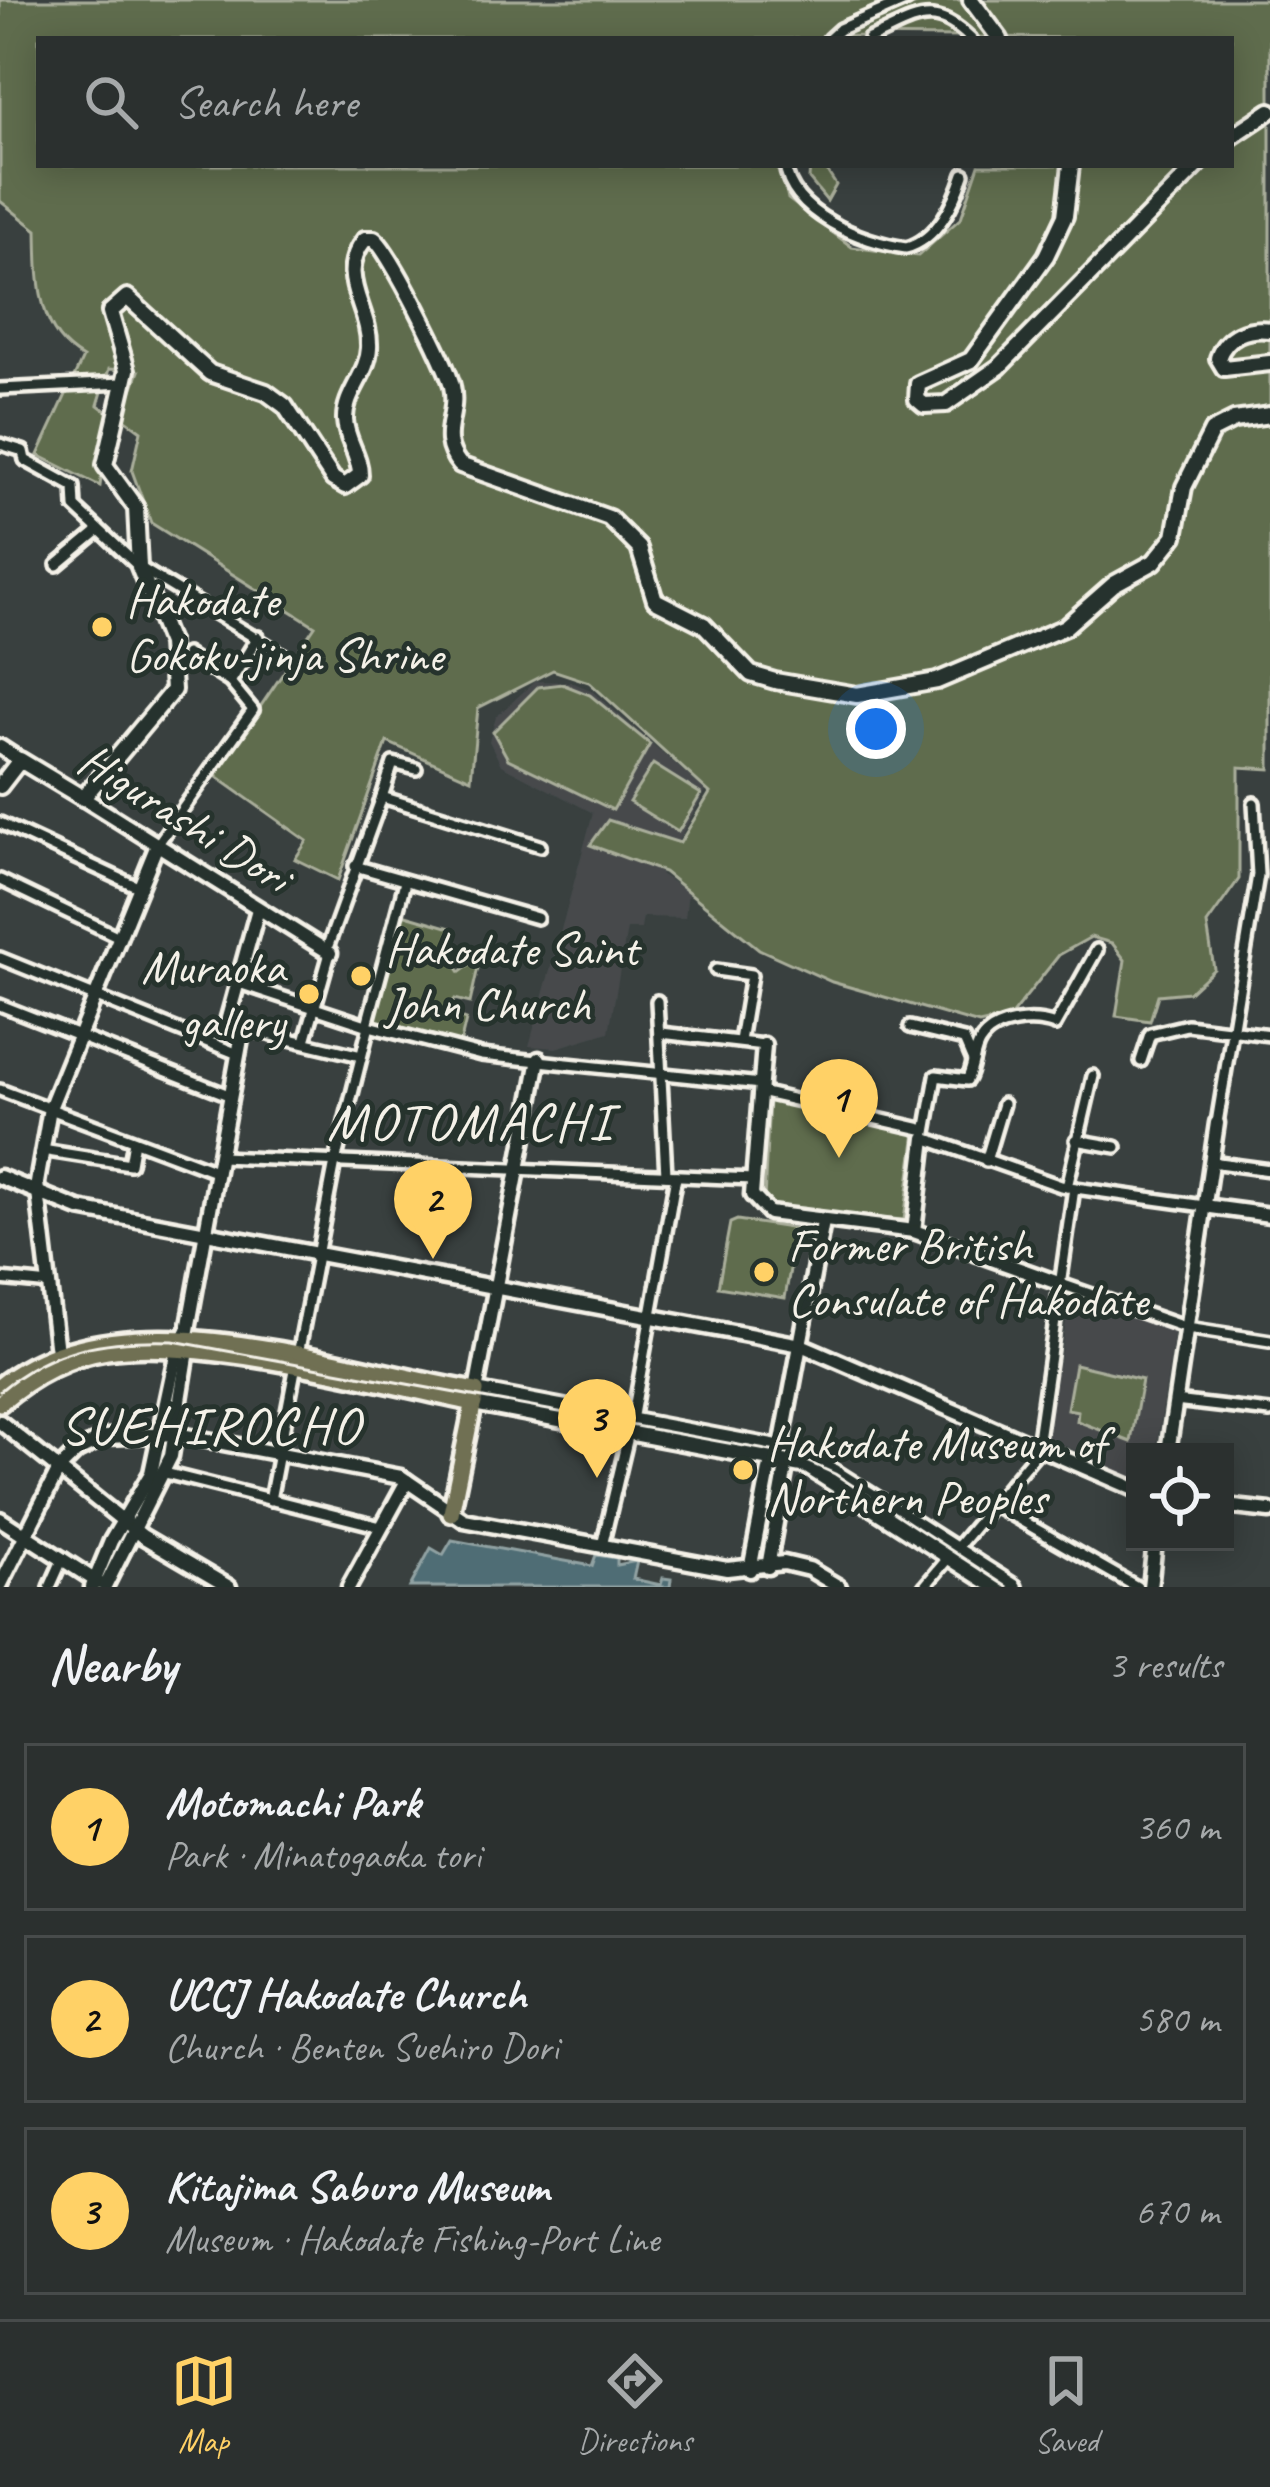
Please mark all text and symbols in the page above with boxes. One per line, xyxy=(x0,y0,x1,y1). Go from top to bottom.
search box xyxy=(36,36,1234,168)
icon: search xyxy=(78,69,144,135)
text: Search here xyxy=(174,74,357,131)
place label: Hakodate Gokoku-jinja Shrine xyxy=(126,570,446,685)
marker: Hakodate Gokoku-jinja Shrine xyxy=(89,614,115,640)
your location xyxy=(846,699,906,759)
street label: Higurashi Dori xyxy=(67,729,307,910)
place label: Hakodate Saint John Church xyxy=(383,919,642,1034)
place label: Muraoka gallery xyxy=(141,937,289,1052)
marker: Hakodate Saint John Church xyxy=(348,963,374,989)
marker: Muraoka gallery xyxy=(296,981,322,1007)
pin: 1 xyxy=(800,1059,878,1158)
district label: MOTOMACHI xyxy=(327,1087,621,1155)
pin: 2 xyxy=(394,1160,472,1259)
place label: Former British Consulate of Hakodate xyxy=(788,1215,1151,1330)
marker: Former British Consulate of Hakodate xyxy=(751,1259,777,1285)
pin: 3 xyxy=(558,1379,636,1478)
district label: SUEHIROCHO xyxy=(60,1391,364,1459)
place label: Hakodate Museum of Northern Peoples xyxy=(767,1413,1116,1528)
map controls xyxy=(1126,1443,1234,1551)
button: locate xyxy=(1126,1443,1234,1551)
marker: Hakodate Museum of Northern Peoples xyxy=(730,1457,756,1483)
text: Nearby xyxy=(48,1633,176,1697)
text: 3 results xyxy=(1108,1641,1222,1690)
text: Motomachi Park xyxy=(165,1774,420,1831)
text: 1 xyxy=(81,1803,99,1852)
text: 360 m xyxy=(1135,1803,1219,1852)
text: Park · Minatogaoka tori xyxy=(165,1831,481,1880)
text: UCCJ Hakodate Church xyxy=(165,1966,526,2023)
text: 2 xyxy=(81,1995,99,2044)
text: 580 m xyxy=(1135,1995,1219,2044)
text: Church · Benten Suehiro Dori xyxy=(165,2023,559,2072)
text: Kitajima Saburo Museum xyxy=(165,2158,549,2215)
text: 3 xyxy=(81,2187,99,2236)
text: 670 m xyxy=(1135,2187,1219,2236)
text: Museum · Hakodate Fishing-Port Line xyxy=(165,2215,660,2264)
tab: Map xyxy=(171,2348,237,2462)
tab: Directions xyxy=(578,2348,692,2462)
tab: Saved xyxy=(1033,2348,1099,2462)

